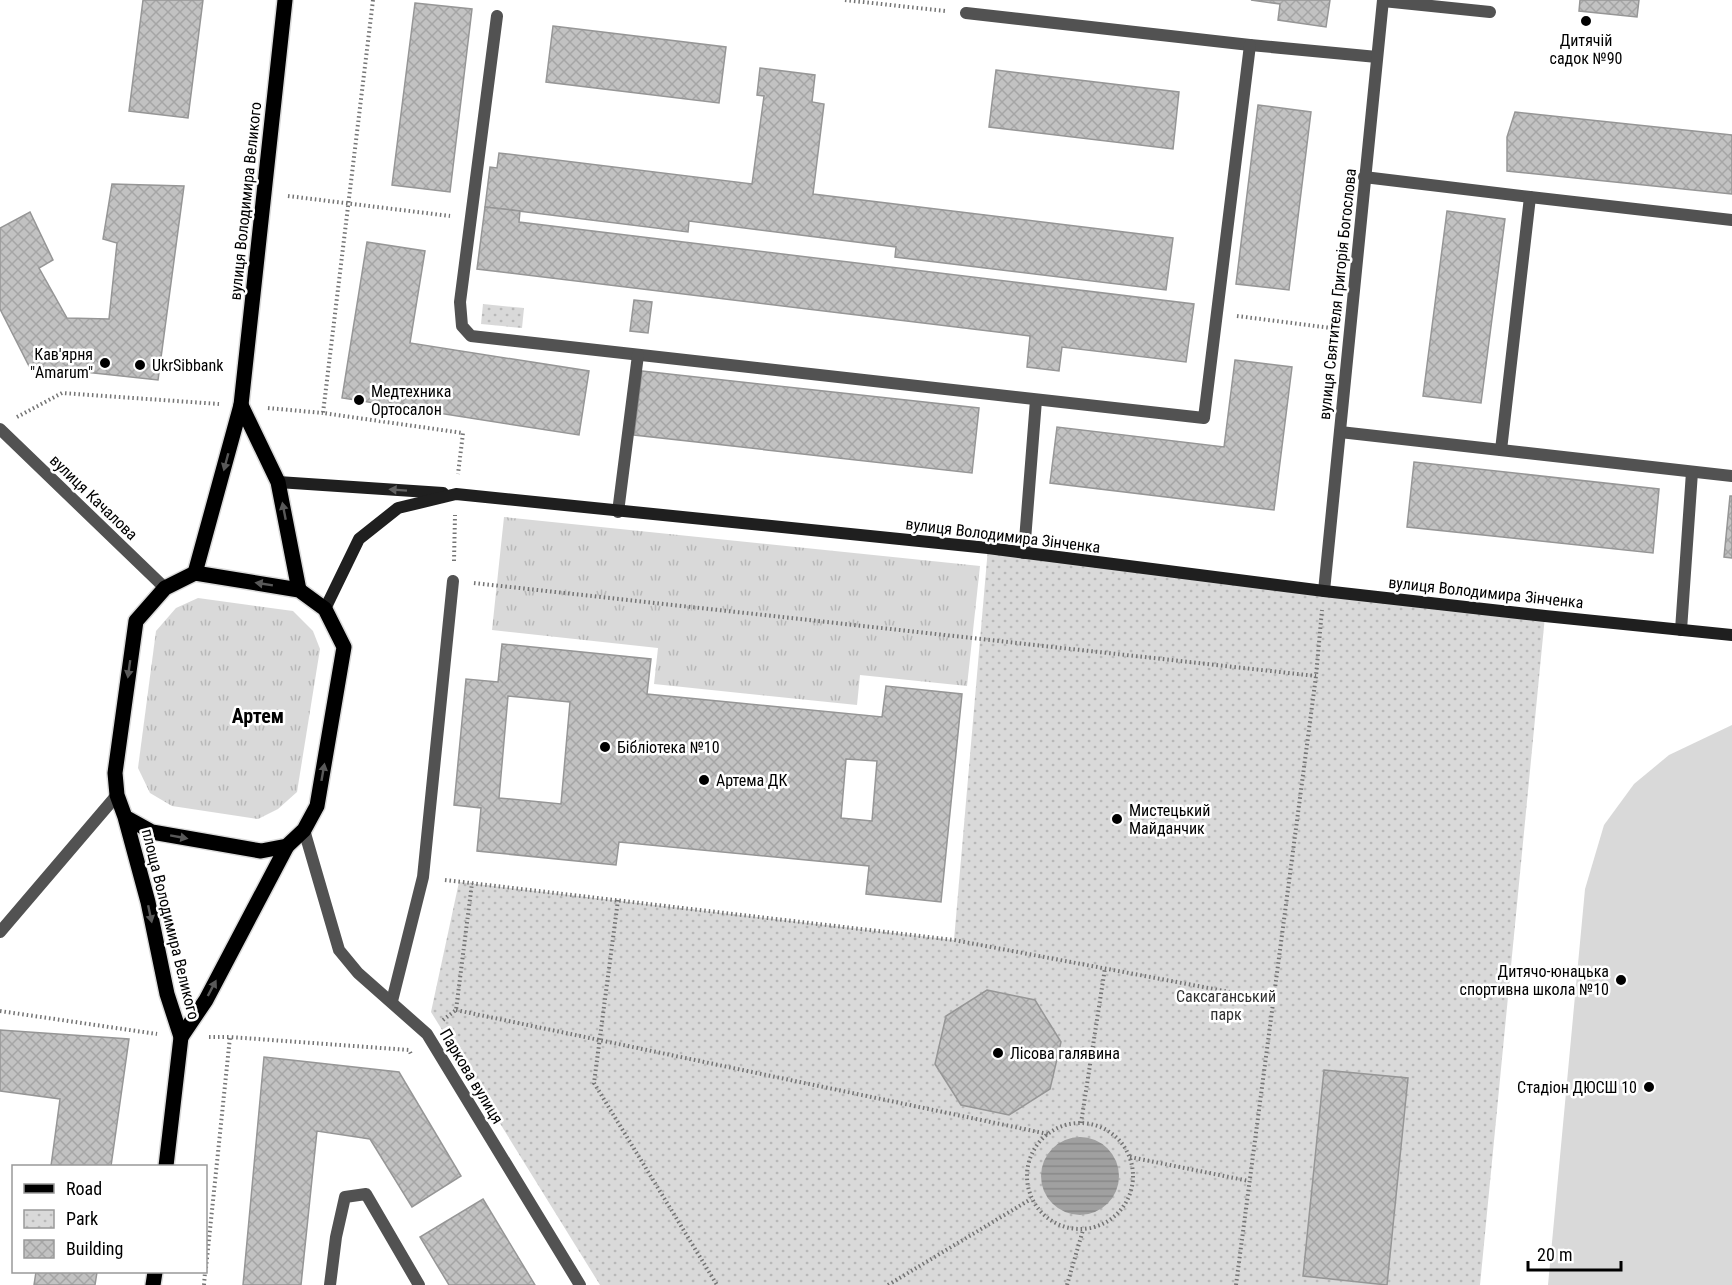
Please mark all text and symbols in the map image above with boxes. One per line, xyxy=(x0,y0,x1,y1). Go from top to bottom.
marker: Дитячiй садок №90 xyxy=(1579,14,1593,28)
place label: Дитячiй садок №90 xyxy=(1550,31,1623,68)
street label: вулиця Володимира Великого xyxy=(226,101,265,301)
street label: вулиця Святителя Григорія Богослова xyxy=(1315,167,1360,421)
place label: Кав'ярня "Amarum" xyxy=(30,345,93,382)
marker: Кав'ярня "Amarum" xyxy=(98,356,112,370)
place label: UkrSibbank xyxy=(152,356,224,375)
marker: UkrSibbank xyxy=(133,358,147,372)
place label: Медтехника Ортосалон xyxy=(371,382,451,419)
marker: Медтехника Ортосалон xyxy=(352,393,366,407)
street label: вулиця Качалова xyxy=(46,451,141,544)
one-way arrow xyxy=(220,452,230,471)
one-way arrow xyxy=(388,485,407,495)
one-way arrow xyxy=(279,502,288,521)
street label: вулиця Володимира Зінченка xyxy=(905,514,1101,557)
street label: вулиця Володимира Зінченка xyxy=(1387,573,1584,612)
one-way arrow xyxy=(254,580,273,589)
one-way arrow xyxy=(125,659,134,678)
district label: Артем xyxy=(232,704,284,728)
place label: Бібліотека №10 xyxy=(617,738,720,757)
marker: Бібліотека №10 xyxy=(598,740,612,754)
one-way arrow xyxy=(318,762,327,781)
place label: Артема ДК xyxy=(716,771,787,790)
marker: Артема ДК xyxy=(697,773,711,787)
place label: Мистецький Майданчик xyxy=(1129,801,1210,838)
marker: Мистецький Майданчик xyxy=(1110,812,1124,826)
street label: площа Володимира Великого xyxy=(138,827,203,1021)
one-way arrow xyxy=(170,833,189,842)
one-way arrow xyxy=(146,905,156,923)
place label: Дитячо-юнацька спортивна школа №10 xyxy=(1460,962,1609,999)
marker: Дитячо-юнацька спортивна школа №10 xyxy=(1614,973,1628,987)
one-way arrow xyxy=(207,979,217,996)
park label: Саксаганський парк xyxy=(1176,987,1276,1024)
street label: Паркова вулиця xyxy=(436,1025,507,1127)
place label: Лісова галявина xyxy=(1010,1044,1120,1063)
marker: Лісова галявина xyxy=(991,1046,1005,1060)
place label: Стадіон ДЮСШ 10 xyxy=(1517,1078,1637,1097)
marker: Стадіон ДЮСШ 10 xyxy=(1642,1080,1656,1094)
legend xyxy=(12,1165,207,1273)
text: Road xyxy=(66,1178,102,1199)
text: Park xyxy=(66,1208,98,1229)
scale bar xyxy=(1528,1234,1621,1272)
text: Building xyxy=(66,1238,123,1259)
text: 20 m xyxy=(1537,1244,1572,1265)

